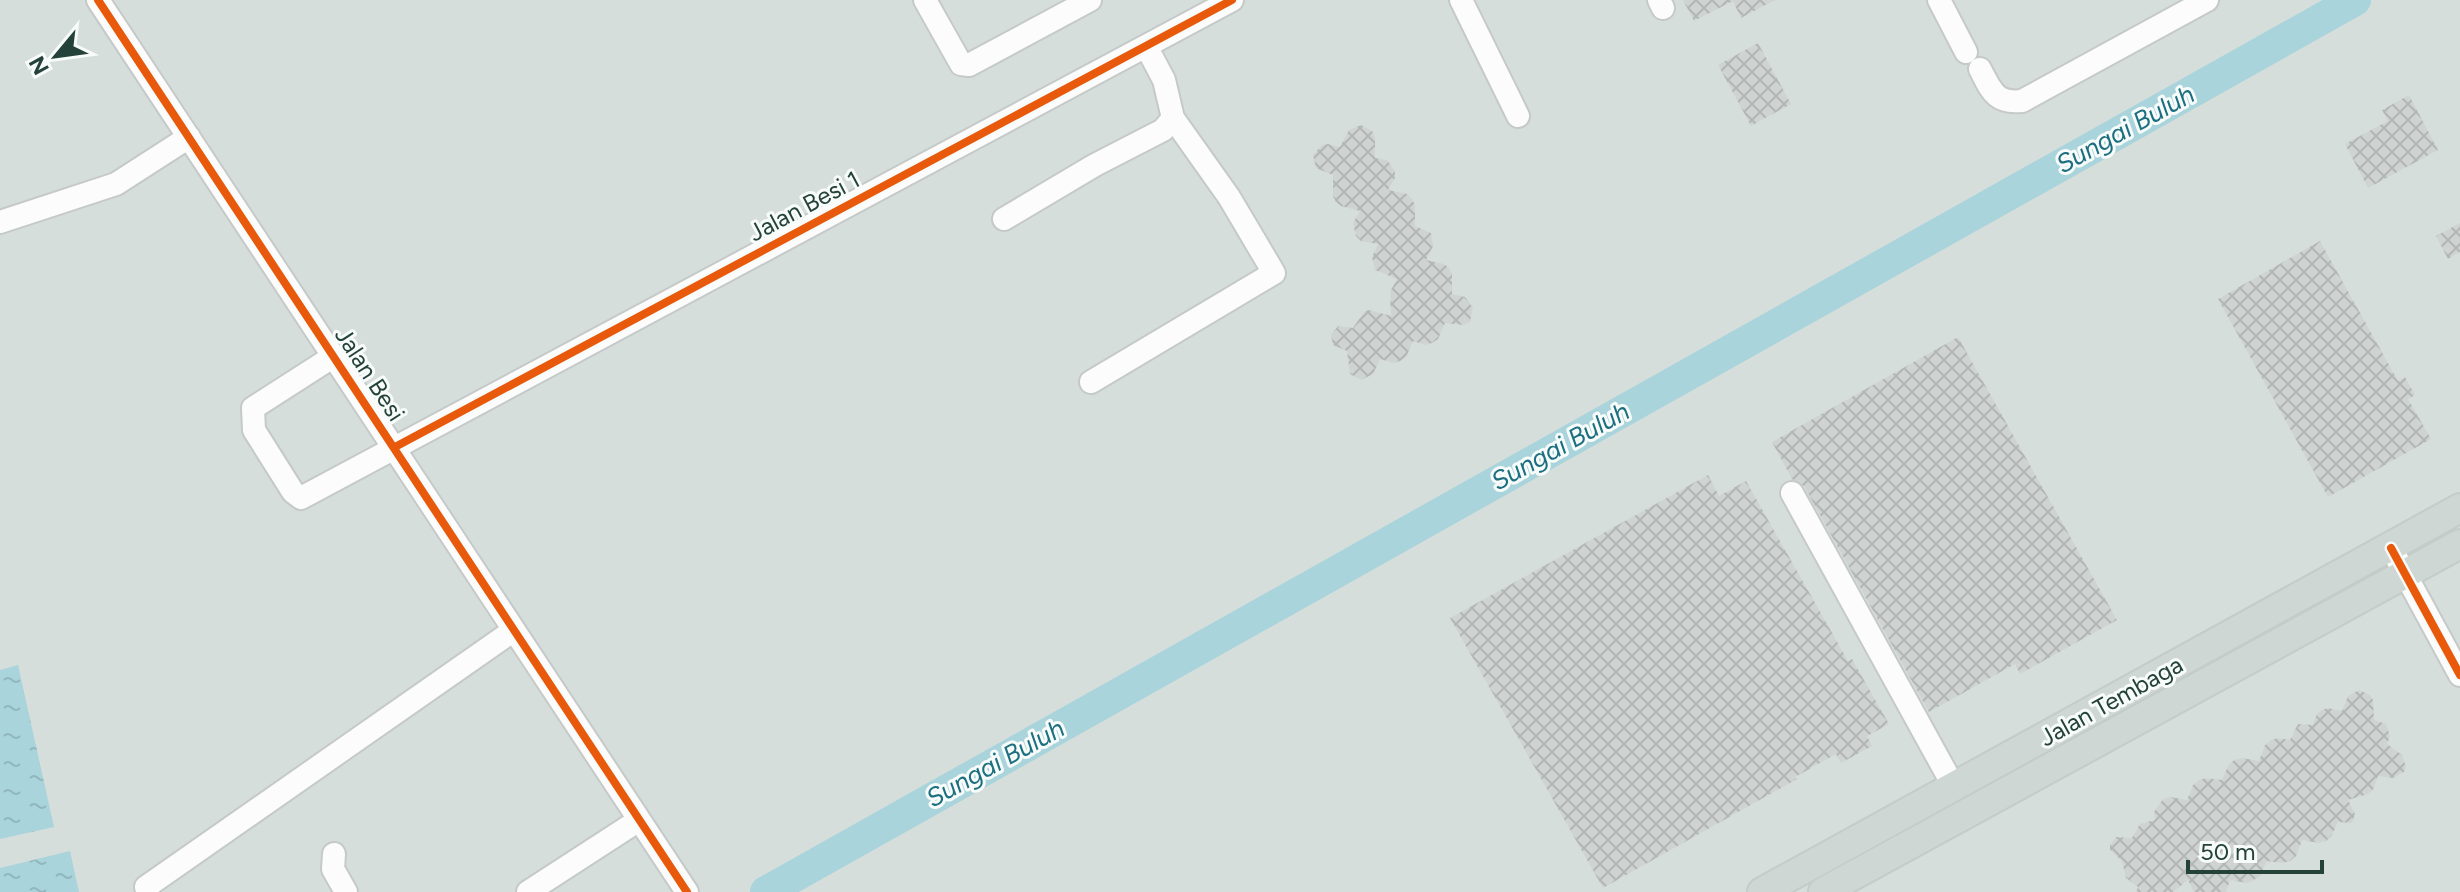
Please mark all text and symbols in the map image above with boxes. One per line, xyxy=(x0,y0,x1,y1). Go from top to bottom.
north arrow xyxy=(16,16,96,96)
text: N xyxy=(23,51,55,79)
water label: Sungai Buluh xyxy=(2050,78,2200,180)
street label: Jalan Besi 1 xyxy=(743,165,865,247)
street label: Jalan Besi xyxy=(329,322,411,426)
water label: Sungai Buluh xyxy=(1485,395,1635,497)
street label: Jalan Tembaga xyxy=(2034,650,2188,752)
water label: Sungai Buluh xyxy=(920,712,1070,814)
scale bar xyxy=(2188,824,2322,874)
text: 50 m xyxy=(2200,837,2256,866)

